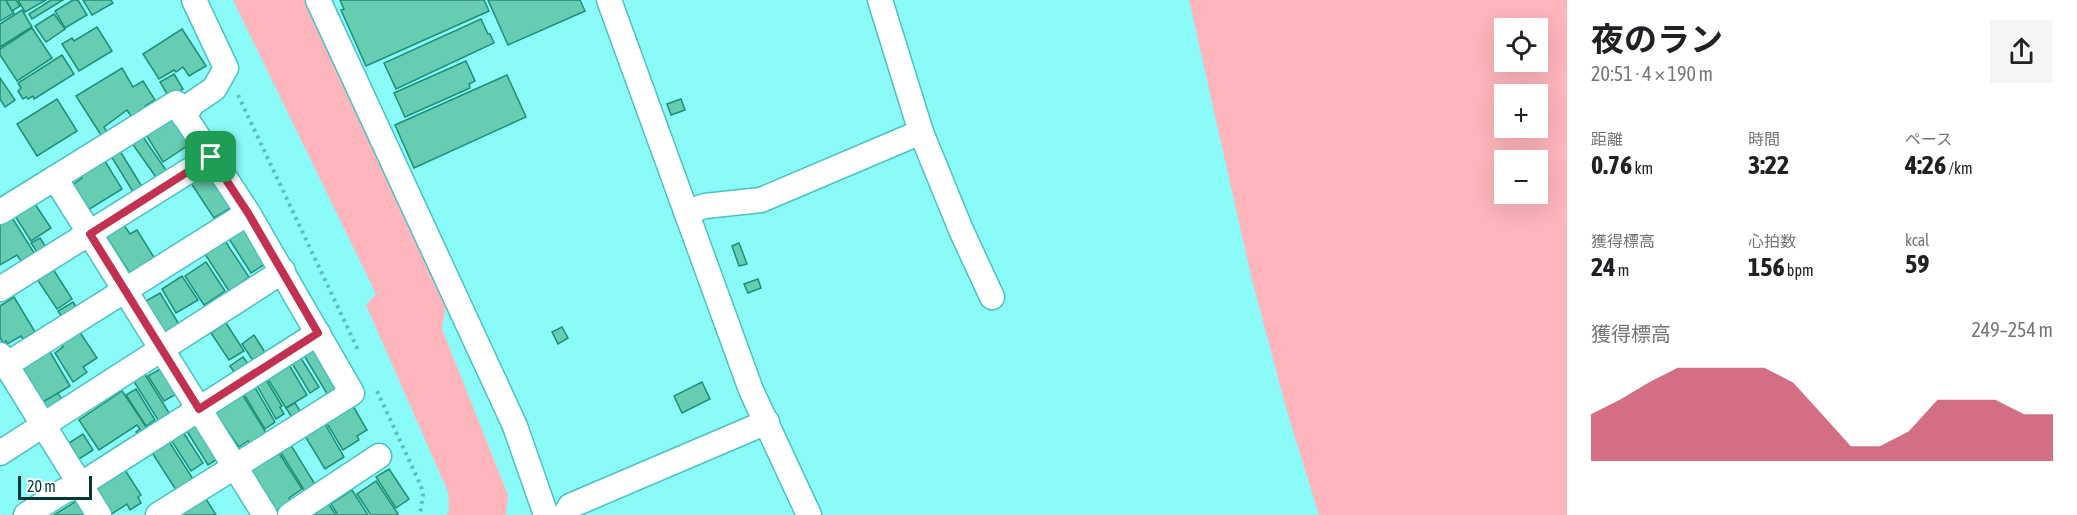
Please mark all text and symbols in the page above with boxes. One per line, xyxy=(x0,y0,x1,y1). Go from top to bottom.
map controls xyxy=(1494,18,1548,204)
button: locate xyxy=(1494,18,1548,72)
text: 夜のラン xyxy=(1591,20,1723,58)
button: share xyxy=(1990,20,2053,83)
text: 20:51 · 4 × 190 m xyxy=(1591,62,1713,85)
button: + xyxy=(1494,84,1548,138)
text: 距離 xyxy=(1591,130,1623,148)
text: 時間 xyxy=(1748,130,1780,148)
text: ペース xyxy=(1905,130,1952,148)
pin xyxy=(185,131,236,182)
icon: arrive xyxy=(194,140,227,173)
button: − xyxy=(1494,150,1548,204)
text: 0.76 xyxy=(1591,150,1632,180)
text: 3:22 xyxy=(1748,150,1789,180)
text: 4:26 xyxy=(1905,150,1946,180)
text: km xyxy=(1632,159,1653,177)
text: /km xyxy=(1946,159,1972,177)
text: kcal xyxy=(1905,231,1929,249)
text: 獲得標高 xyxy=(1591,232,1655,250)
text: 心拍数 xyxy=(1748,232,1796,250)
text: 59 xyxy=(1905,249,1929,279)
text: 24 xyxy=(1591,252,1615,282)
text: 156 xyxy=(1748,252,1785,282)
text: m xyxy=(1615,261,1629,279)
text: bpm xyxy=(1785,261,1814,279)
text: 249–254 m xyxy=(1971,318,2053,341)
text: 獲得標高 xyxy=(1591,322,1671,345)
scale bar xyxy=(18,473,92,500)
text: 20 m xyxy=(27,477,56,495)

